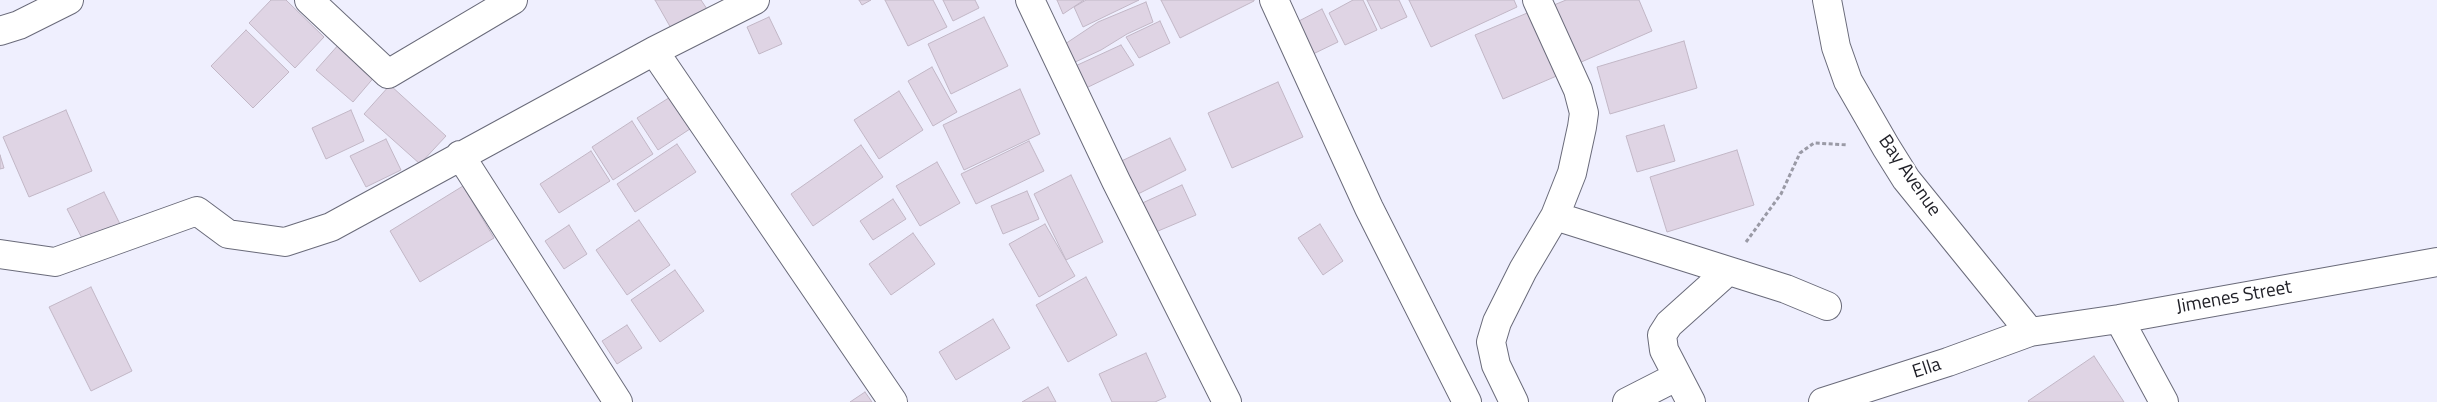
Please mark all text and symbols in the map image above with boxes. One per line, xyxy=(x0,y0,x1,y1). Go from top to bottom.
street label: Bay Avenue xyxy=(1873,131,1945,221)
street label: Jimenes Street xyxy=(2174,277,2294,319)
street label: Ella xyxy=(1910,354,1944,384)

